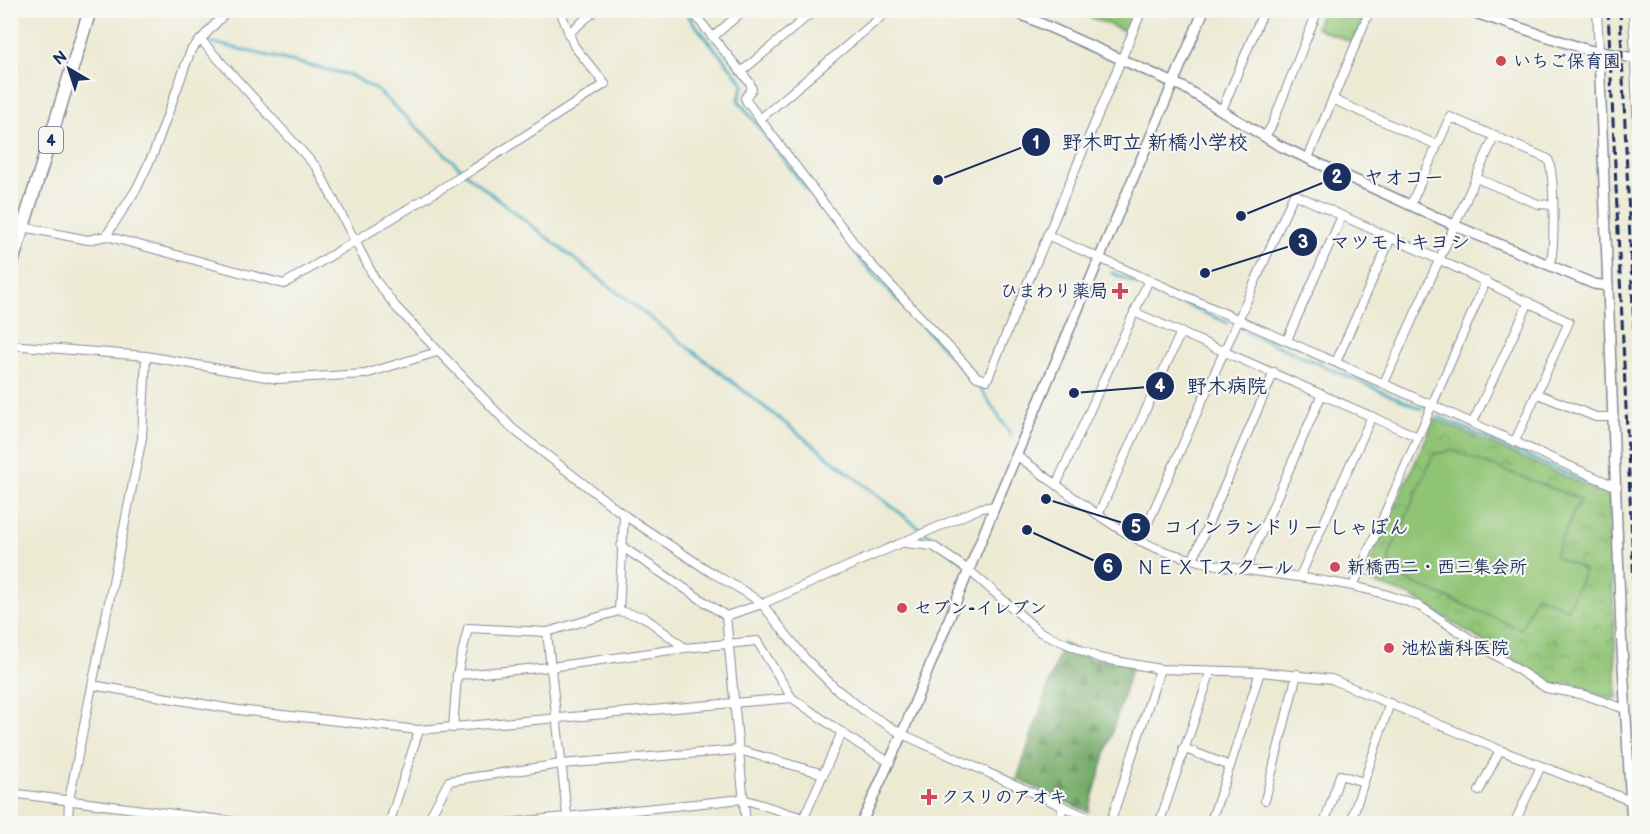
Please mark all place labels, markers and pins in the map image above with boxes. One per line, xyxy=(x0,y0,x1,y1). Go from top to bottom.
place label: いちご保育園 xyxy=(1513,51,1621,72)
marker: いちご保育園 xyxy=(1494,54,1508,68)
callout: 野木町立 新橋小学校 xyxy=(1021,123,1260,161)
callout: ヤオコー xyxy=(1322,158,1456,196)
callout: マツモトキヨシ xyxy=(1288,223,1482,261)
place label: ひまわり薬局 xyxy=(1000,281,1108,302)
marker: ひまわり薬局 xyxy=(1113,284,1127,298)
callout: 野木病院 xyxy=(1145,367,1279,405)
callout: コインランドリー しゃぼん xyxy=(1121,508,1421,546)
callout: ＮＥＸＴスクール xyxy=(1093,548,1307,586)
place label: 新橋西二・西三集会所 xyxy=(1347,557,1527,578)
marker: 新橋西二・西三集会所 xyxy=(1328,560,1342,574)
place label: セブン-イレブン xyxy=(914,598,1047,619)
marker: セブン-イレブン xyxy=(895,601,909,615)
place label: 池松歯科医院 xyxy=(1401,638,1509,659)
marker: 池松歯科医院 xyxy=(1382,641,1396,655)
place label: クスリのアオキ xyxy=(941,787,1067,808)
marker: クスリのアオキ xyxy=(922,790,936,804)

